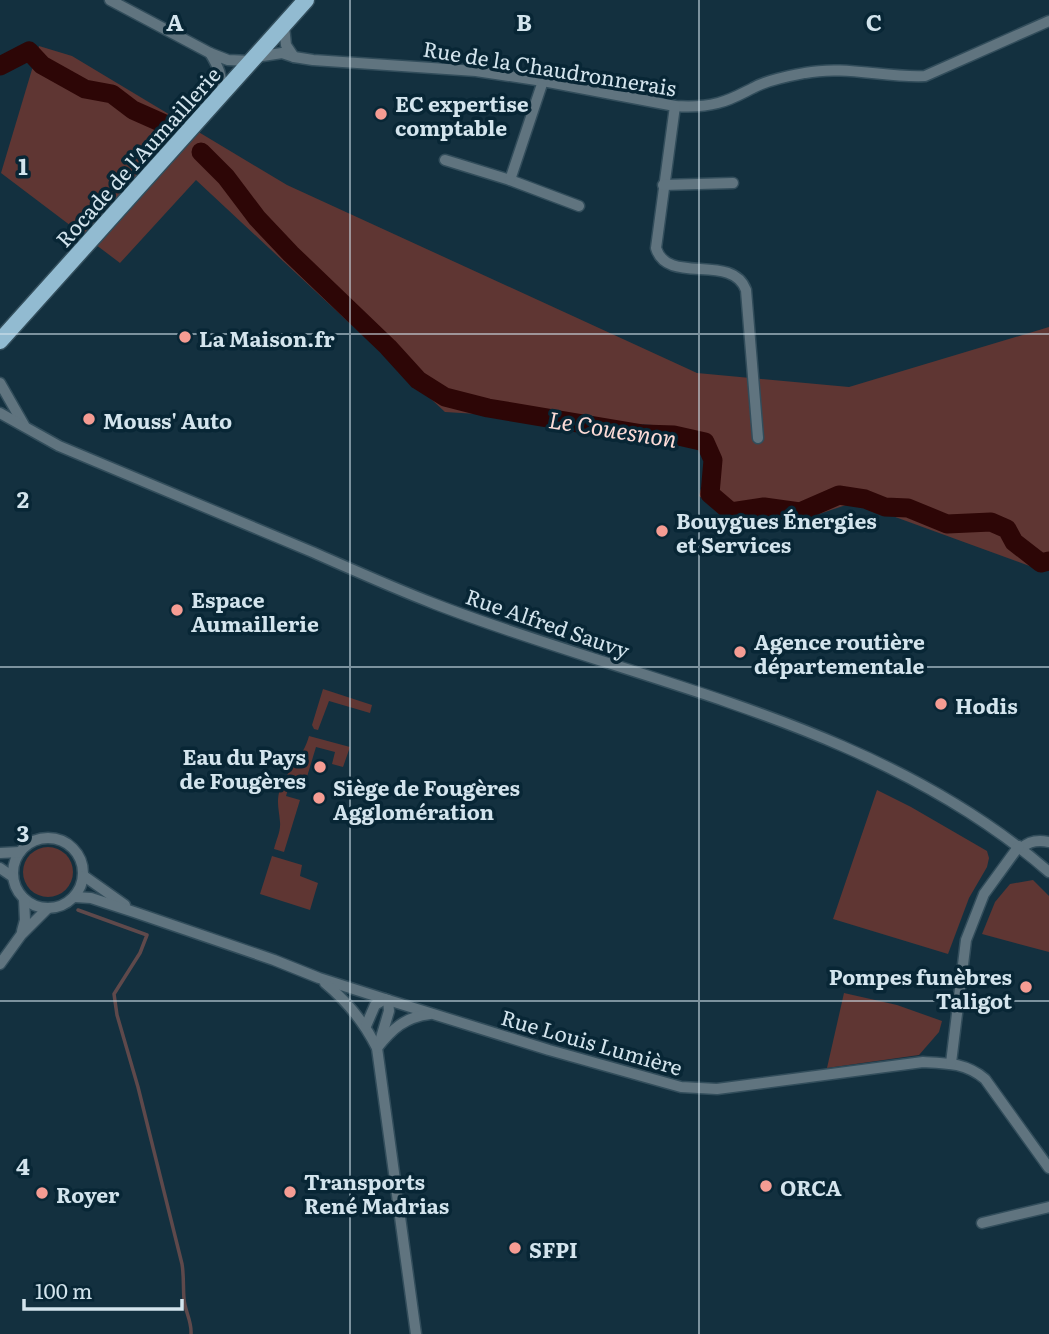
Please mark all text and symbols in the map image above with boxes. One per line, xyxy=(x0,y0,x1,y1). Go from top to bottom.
text: A xyxy=(166,4,184,38)
text: B xyxy=(516,4,532,38)
text: C xyxy=(866,4,882,38)
street label: Rue de la Chaudronnerais xyxy=(421,32,679,102)
street label: Rocade de l'Aumaillerie xyxy=(47,59,227,253)
place label: EC expertise comptable xyxy=(395,87,529,142)
marker: EC expertise comptable xyxy=(373,106,389,122)
text: 1 xyxy=(18,148,28,182)
place label: La Maison.fr xyxy=(199,322,335,353)
marker: La Maison.fr xyxy=(177,329,193,345)
water label: Le Couesnon xyxy=(546,401,680,455)
place label: Mouss' Auto xyxy=(103,404,232,435)
marker: Mouss' Auto xyxy=(81,411,97,427)
text: 2 xyxy=(17,481,29,515)
place label: Bouygues Énergies et Services xyxy=(676,504,877,559)
marker: Bouygues Énergies et Services xyxy=(654,523,670,539)
street label: Rue Alfred Sauvy xyxy=(462,579,635,665)
place label: Espace Aumaillerie xyxy=(191,583,319,638)
marker: Espace Aumaillerie xyxy=(169,602,185,618)
place label: Agence routière départementale xyxy=(754,625,925,680)
marker: Agence routière départementale xyxy=(732,644,748,660)
place label: Hodis xyxy=(955,689,1018,720)
marker: Hodis xyxy=(933,696,949,712)
place label: Eau du Pays de Fougères xyxy=(180,740,306,795)
marker: Eau du Pays de Fougères xyxy=(312,759,328,775)
place label: Siège de Fougères Agglomération xyxy=(333,771,520,826)
marker: Siège de Fougères Agglomération xyxy=(311,790,327,806)
text: 3 xyxy=(17,815,29,849)
place label: Pompes funèbres Taligot xyxy=(829,960,1013,1015)
marker: Pompes funèbres Taligot xyxy=(1018,979,1034,995)
street label: Rue Louis Lumière xyxy=(498,1000,686,1082)
text: 4 xyxy=(16,1148,30,1182)
place label: Transports René Madrias xyxy=(304,1165,449,1220)
place label: ORCA xyxy=(780,1171,842,1202)
place label: Royer xyxy=(56,1178,120,1209)
marker: ORCA xyxy=(758,1178,774,1194)
marker: Transports René Madrias xyxy=(282,1184,298,1200)
marker: Royer xyxy=(34,1185,50,1201)
place label: SFPI xyxy=(529,1233,578,1264)
marker: SFPI xyxy=(507,1240,523,1256)
scale bar xyxy=(24,1268,182,1312)
text: 100 m xyxy=(35,1274,92,1305)

